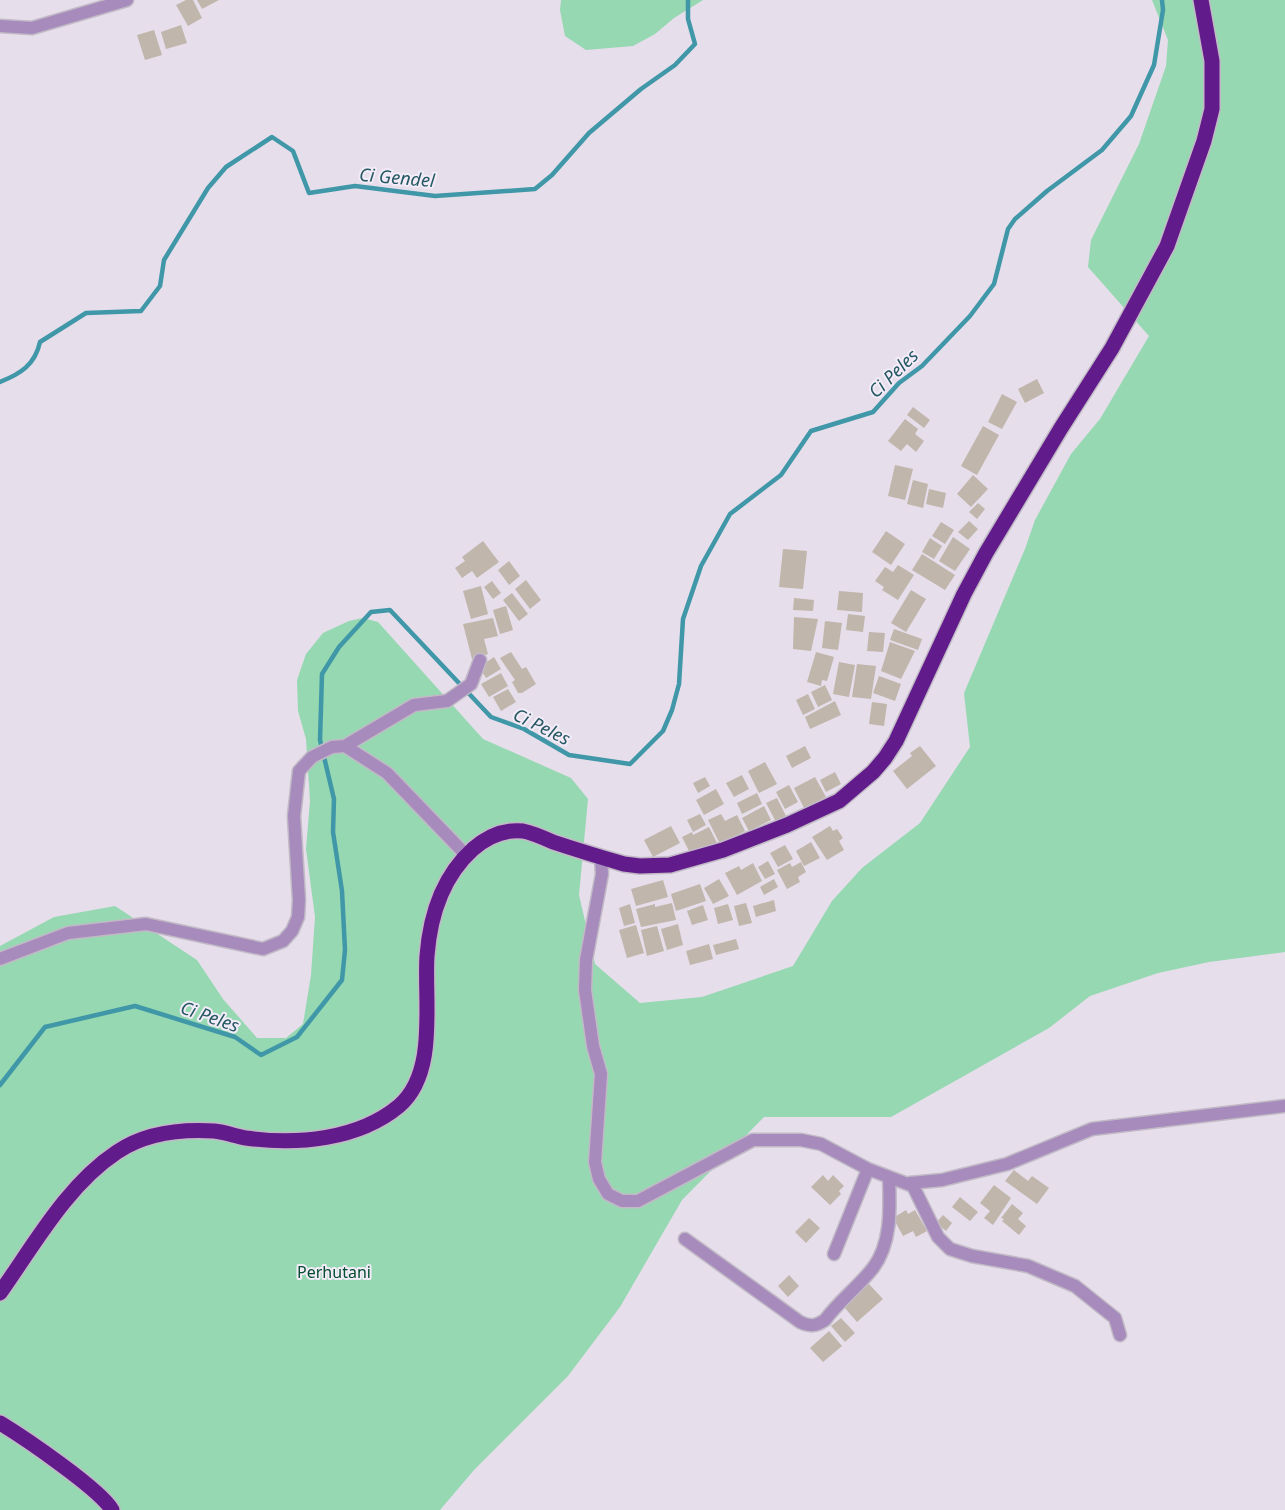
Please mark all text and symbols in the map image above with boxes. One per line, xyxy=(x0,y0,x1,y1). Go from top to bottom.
water label: Ci Gendel xyxy=(358,162,436,192)
water label: Ci Peles xyxy=(863,343,923,403)
water label: Ci Peles xyxy=(510,702,575,750)
water label: Ci Peles xyxy=(177,995,243,1037)
park label: Perhutani xyxy=(297,1261,371,1283)

